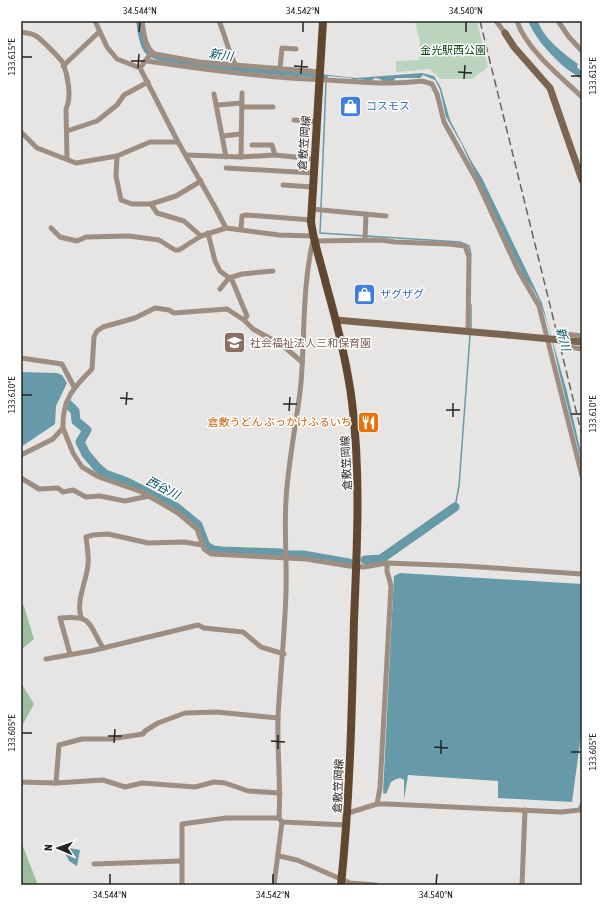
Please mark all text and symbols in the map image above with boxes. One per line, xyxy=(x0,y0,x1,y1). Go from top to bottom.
text: 34.544°N xyxy=(123,5,157,16)
text: 34.542°N xyxy=(286,5,320,16)
text: 34.540°N xyxy=(449,5,483,16)
text: 133.615°E xyxy=(6,38,17,76)
park label: 金光駅西公園 xyxy=(420,44,486,56)
water label: 新川 xyxy=(208,46,236,64)
text: 133.615°E xyxy=(587,57,598,95)
shop icon: コスモス xyxy=(338,93,364,119)
place label: コスモス xyxy=(366,100,410,112)
street label: 倉敷笠岡線 xyxy=(296,115,312,171)
shop icon: ザグザグ xyxy=(352,281,378,307)
place label: ザグザグ xyxy=(380,288,424,300)
water label: 新川 xyxy=(553,326,573,354)
school or university icon: 社会福祉法人三和保育園 xyxy=(221,330,247,356)
place label: 社会福祉法人三和保育園 xyxy=(250,337,371,349)
text: 133.610°E xyxy=(6,376,17,414)
text: 133.610°E xyxy=(587,395,598,433)
restaurant icon: 倉敷うどん ぶっかけふるいち xyxy=(355,409,381,435)
place label: 倉敷うどん ぶっかけふるいち xyxy=(207,416,352,428)
street label: 倉敷笠岡線 xyxy=(339,435,353,491)
water label: 西谷川 xyxy=(144,474,184,503)
text: 133.605°E xyxy=(6,714,17,752)
text: 133.605°E xyxy=(587,733,598,771)
street label: 倉敷笠岡線 xyxy=(331,758,345,814)
north arrow xyxy=(38,828,78,868)
text: N xyxy=(42,844,54,851)
text: 34.544°N xyxy=(93,889,127,900)
text: 34.542°N xyxy=(256,889,290,900)
text: 34.540°N xyxy=(419,889,453,900)

